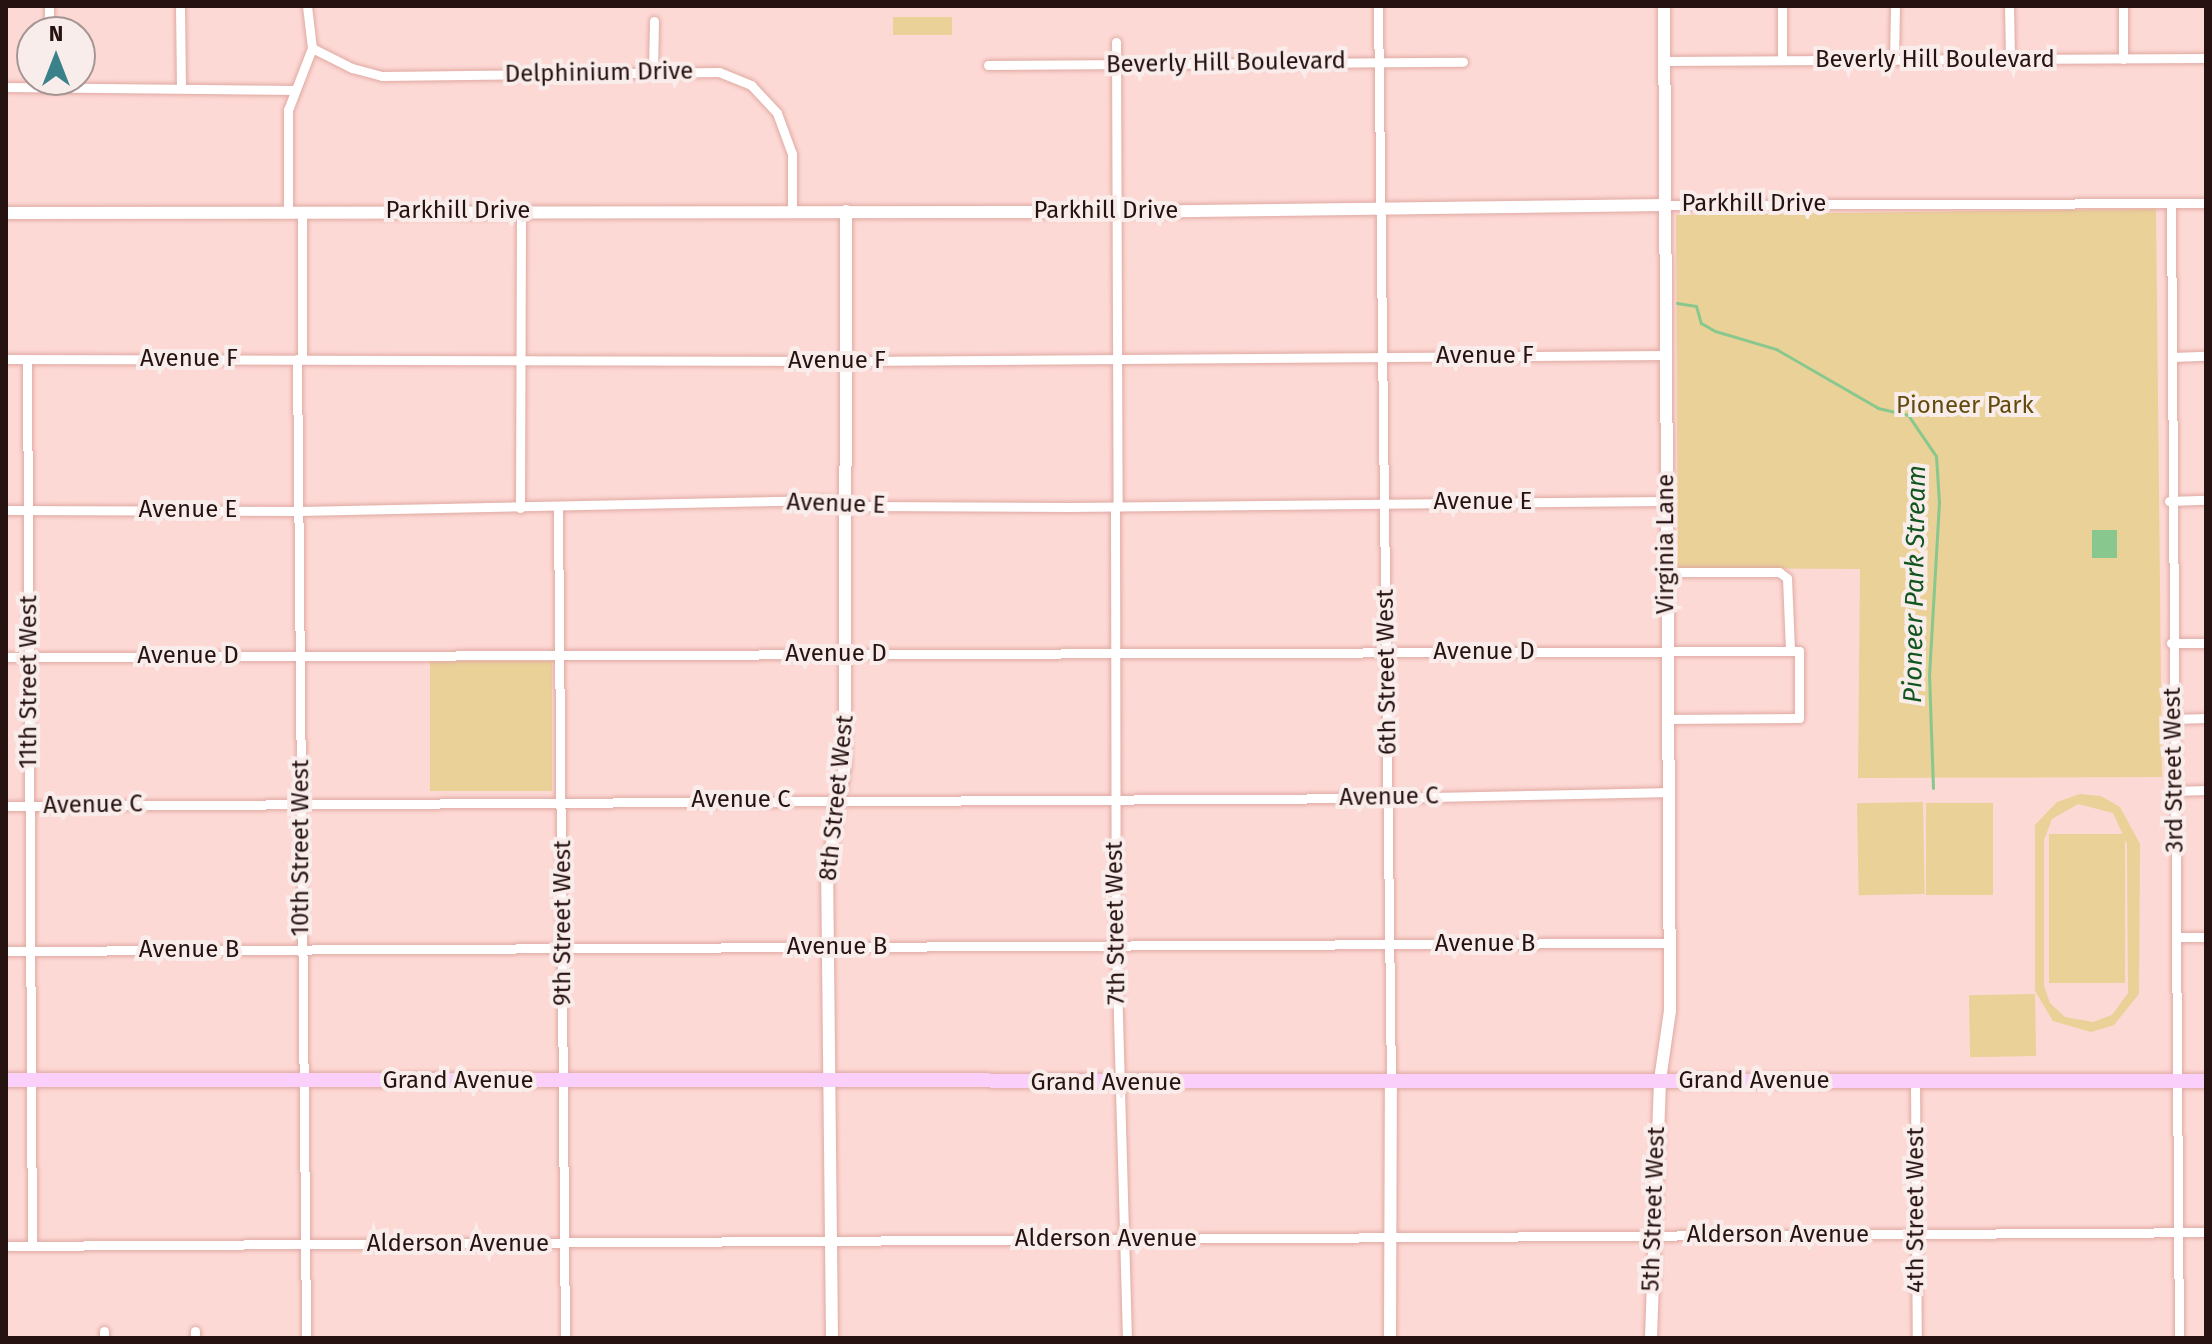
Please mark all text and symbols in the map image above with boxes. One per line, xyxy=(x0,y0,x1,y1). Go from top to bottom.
north arrow xyxy=(16,16,96,96)
text: N xyxy=(49,20,63,47)
street label: Beverly Hill Boulevard xyxy=(1815,46,2055,74)
street label: Beverly Hill Boulevard xyxy=(1106,47,1346,79)
street label: Delphinium Drive xyxy=(504,57,694,89)
street label: Parkhill Drive xyxy=(1682,190,1826,218)
street label: Parkhill Drive xyxy=(386,197,530,225)
street label: Parkhill Drive xyxy=(1034,197,1178,225)
street label: Avenue F xyxy=(1436,342,1534,370)
street label: Avenue F xyxy=(140,345,238,373)
street label: Avenue F xyxy=(788,347,886,375)
park label: Pioneer Park xyxy=(1896,392,2034,420)
water label: Pioneer Park Stream xyxy=(1897,465,1933,703)
street label: Virginia Lane xyxy=(1652,474,1680,614)
street label: Avenue E xyxy=(786,488,886,520)
street label: Avenue E xyxy=(1434,488,1532,516)
street label: Avenue E xyxy=(139,496,237,524)
street label: 6th Street West xyxy=(1371,589,1403,755)
street label: 11th Street West xyxy=(15,595,43,769)
street label: Avenue D xyxy=(1433,638,1535,666)
street label: Avenue D xyxy=(785,640,887,668)
street label: Avenue D xyxy=(137,642,239,670)
street label: 3rd Street West xyxy=(2158,687,2190,853)
street label: 8th Street West xyxy=(814,714,860,882)
street label: 10th Street West xyxy=(287,760,315,936)
street label: Avenue C xyxy=(1339,782,1439,812)
street label: Avenue C xyxy=(691,786,791,814)
street label: Avenue C xyxy=(43,790,143,820)
street label: 9th Street West xyxy=(549,840,577,1006)
street label: 7th Street West xyxy=(1100,841,1132,1005)
street label: Avenue B xyxy=(1435,930,1535,958)
street label: Avenue B xyxy=(787,933,887,961)
street label: Avenue B xyxy=(139,936,239,964)
street label: Grand Avenue xyxy=(382,1067,534,1095)
street label: Grand Avenue xyxy=(1678,1067,1830,1095)
street label: Grand Avenue xyxy=(1030,1069,1182,1097)
street label: 5th Street West xyxy=(1637,1126,1671,1292)
street label: 4th Street West xyxy=(1902,1127,1930,1293)
street label: Alderson Avenue xyxy=(1687,1221,1869,1249)
street label: Alderson Avenue xyxy=(1015,1225,1197,1253)
street label: Alderson Avenue xyxy=(367,1230,549,1258)

